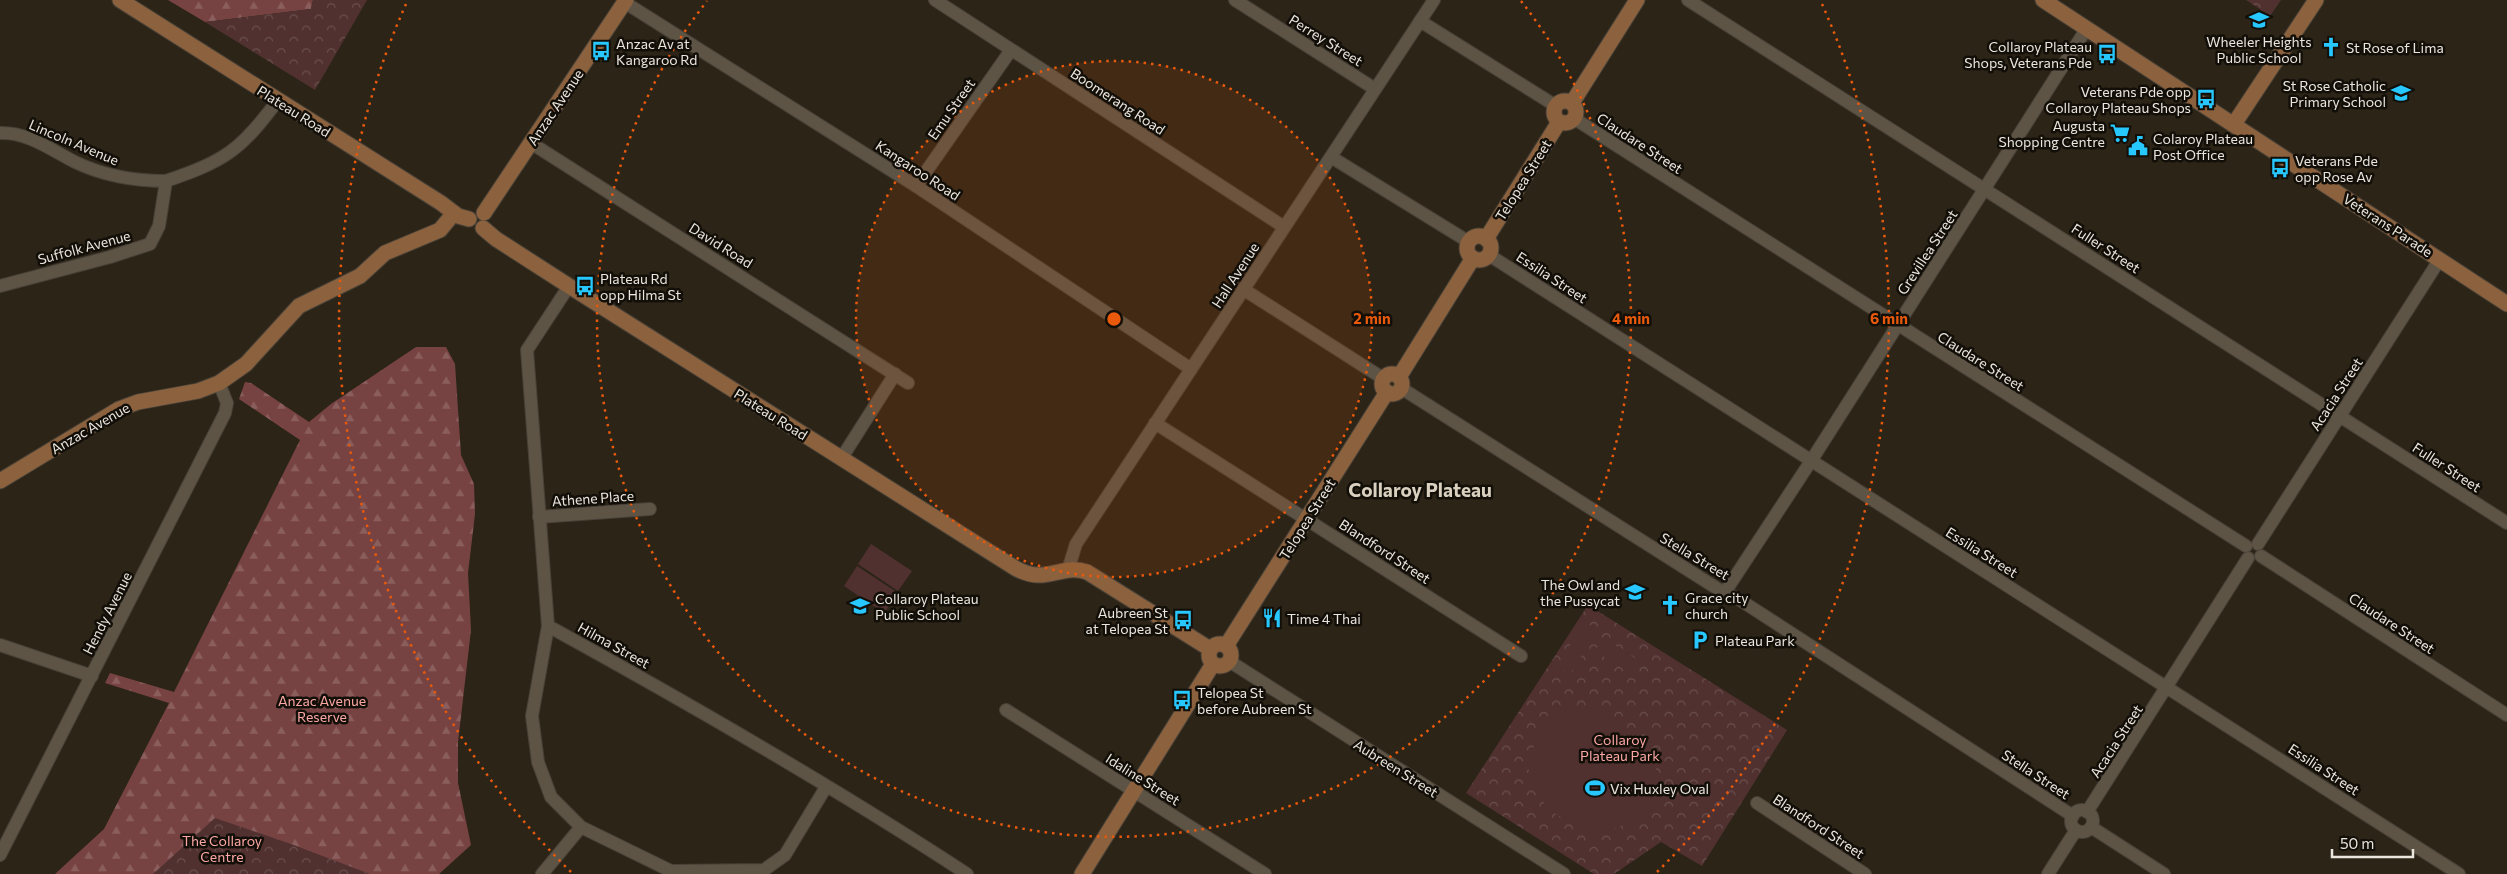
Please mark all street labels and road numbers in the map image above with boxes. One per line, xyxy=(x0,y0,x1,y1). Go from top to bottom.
street label: Perrey Street xyxy=(1286,11,1366,69)
street label: Boomerang Road xyxy=(1068,64,1168,138)
street label: Anzac Avenue xyxy=(523,66,587,148)
street label: Emu Street xyxy=(924,75,978,143)
street label: Plateau Road xyxy=(254,82,334,140)
street label: Claudare Street xyxy=(1594,109,1686,177)
street label: Lincoln Avenue xyxy=(27,115,121,169)
street label: Kangaroo Road xyxy=(873,136,963,204)
street label: Telopea Street xyxy=(1491,136,1555,224)
street label: Veterans Parade xyxy=(2340,190,2436,260)
street label: Grevillea Street xyxy=(1893,206,1961,298)
street label: David Road xyxy=(686,219,756,271)
street label: Fuller Street xyxy=(2069,220,2144,277)
street label: Suffolk Avenue xyxy=(36,226,132,268)
street label: Hall Avenue xyxy=(1208,239,1262,311)
street label: Essilia Street xyxy=(1513,248,1591,306)
street label: Claudare Street xyxy=(1935,328,2028,394)
street label: Acacia Street xyxy=(2306,354,2366,434)
street label: Plateau Road xyxy=(731,385,811,443)
street label: Anzac Avenue xyxy=(48,399,132,457)
street label: Fuller Street xyxy=(2410,439,2485,496)
street label: Telopea Street xyxy=(1275,475,1339,563)
street label: Athene Place xyxy=(551,487,635,509)
street label: Blandford Street xyxy=(1336,515,1434,587)
street label: Essilia Street xyxy=(1943,523,2021,581)
street label: Stella Street xyxy=(1657,529,1733,583)
street label: Hendy Avenue xyxy=(79,569,135,657)
street label: Claudare Street xyxy=(2346,589,2438,657)
street label: Hilma Street xyxy=(575,618,653,672)
street label: Acacia Street xyxy=(2086,701,2146,781)
street label: Aubreen Street xyxy=(1351,735,1441,801)
street label: Essilia Street xyxy=(2285,740,2363,798)
street label: Stella Street xyxy=(1999,746,2073,802)
street label: Idaline Street xyxy=(1103,749,1183,809)
street label: Blandford Street xyxy=(1770,790,1868,862)

